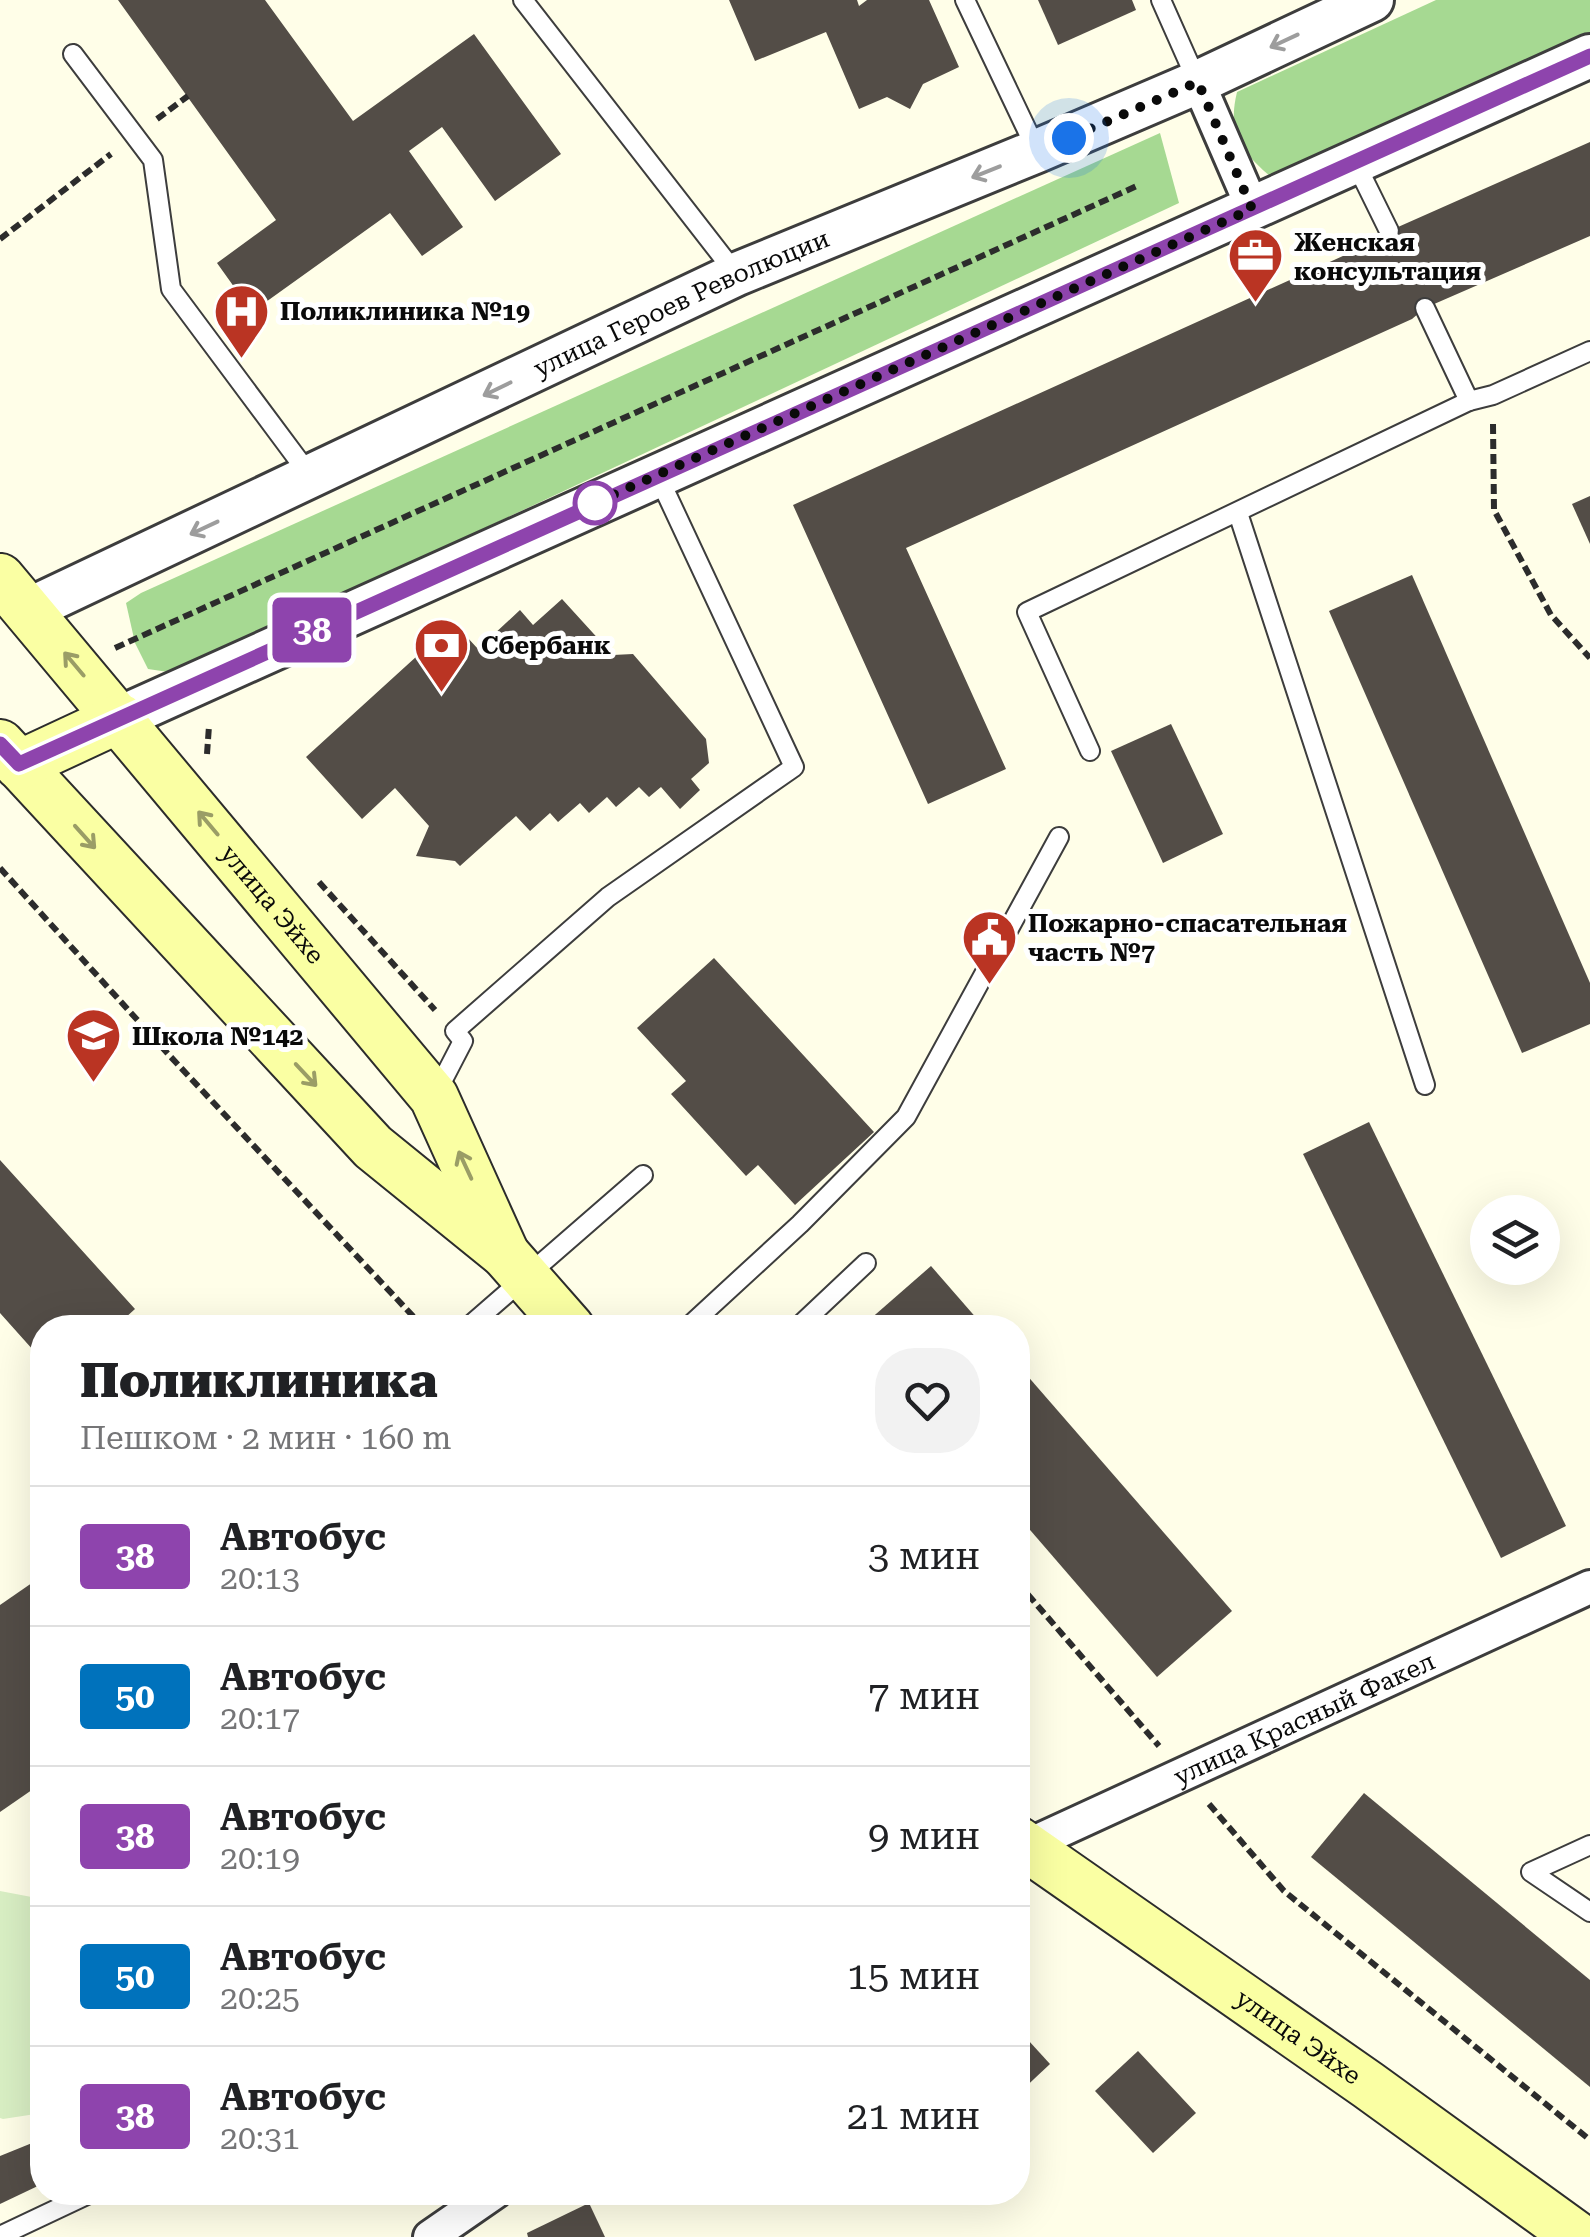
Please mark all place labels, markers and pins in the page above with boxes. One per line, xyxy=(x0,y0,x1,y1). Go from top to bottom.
office icon: Женская консультация xyxy=(1225,226,1285,305)
place label: Женская консультация xyxy=(1294,228,1482,286)
hospital icon: Поликлиника №19 xyxy=(211,281,271,360)
place label: Поликлиника №19 xyxy=(280,297,530,326)
unlabelled marker xyxy=(574,482,616,524)
bank icon: Сбербанк xyxy=(412,615,472,694)
place label: Сбербанк xyxy=(481,631,611,660)
public building icon: Пожарно-спасательная часть №7 xyxy=(959,907,1019,986)
place label: Пожарно-спасательная часть №7 xyxy=(1028,909,1347,967)
school or university icon: Школа №142 xyxy=(63,1006,123,1085)
place label: Школа №142 xyxy=(132,1022,303,1051)

